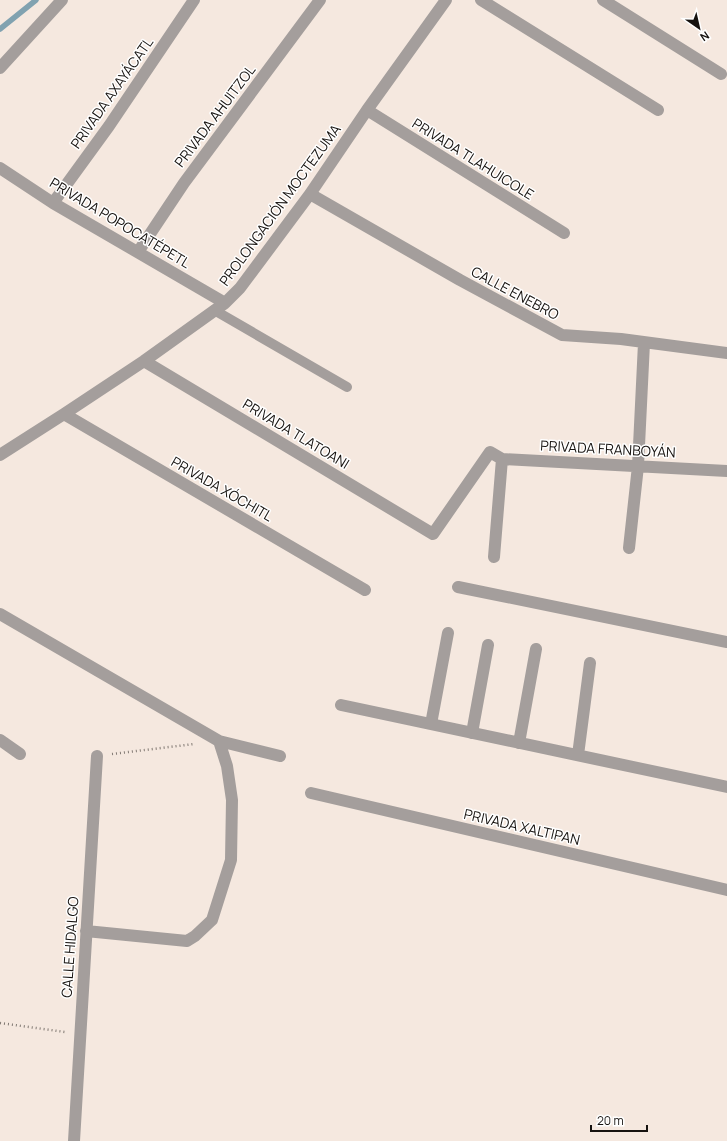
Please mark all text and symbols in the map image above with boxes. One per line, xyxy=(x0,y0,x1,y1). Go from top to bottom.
north arrow xyxy=(679,8,719,48)
text: N xyxy=(697,28,712,45)
street label: PRIVADA AXAYÁCATL xyxy=(66,33,157,152)
street label: PRIVADA AHUITZOL xyxy=(170,61,259,171)
street label: PRIVADA TLAHUICOLE xyxy=(409,113,538,204)
street label: PROLONGACIÓN MOCTEZUMA xyxy=(215,120,345,289)
street label: PRIVADA POPOCATÉPETL xyxy=(46,173,194,272)
street label: CALLE ENEBRO xyxy=(468,261,562,324)
street label: PRIVADA TLATOANI xyxy=(239,394,353,473)
street label: PRIVADA FRANBOYÁN xyxy=(540,435,676,462)
street label: PRIVADA XÓCHITL xyxy=(168,452,276,525)
street label: PRIVADA XALTIPAN xyxy=(462,804,582,849)
street label: CALLE HIDALGO xyxy=(56,896,83,998)
scale bar xyxy=(591,1107,647,1133)
text: 20 m xyxy=(597,1112,624,1129)

